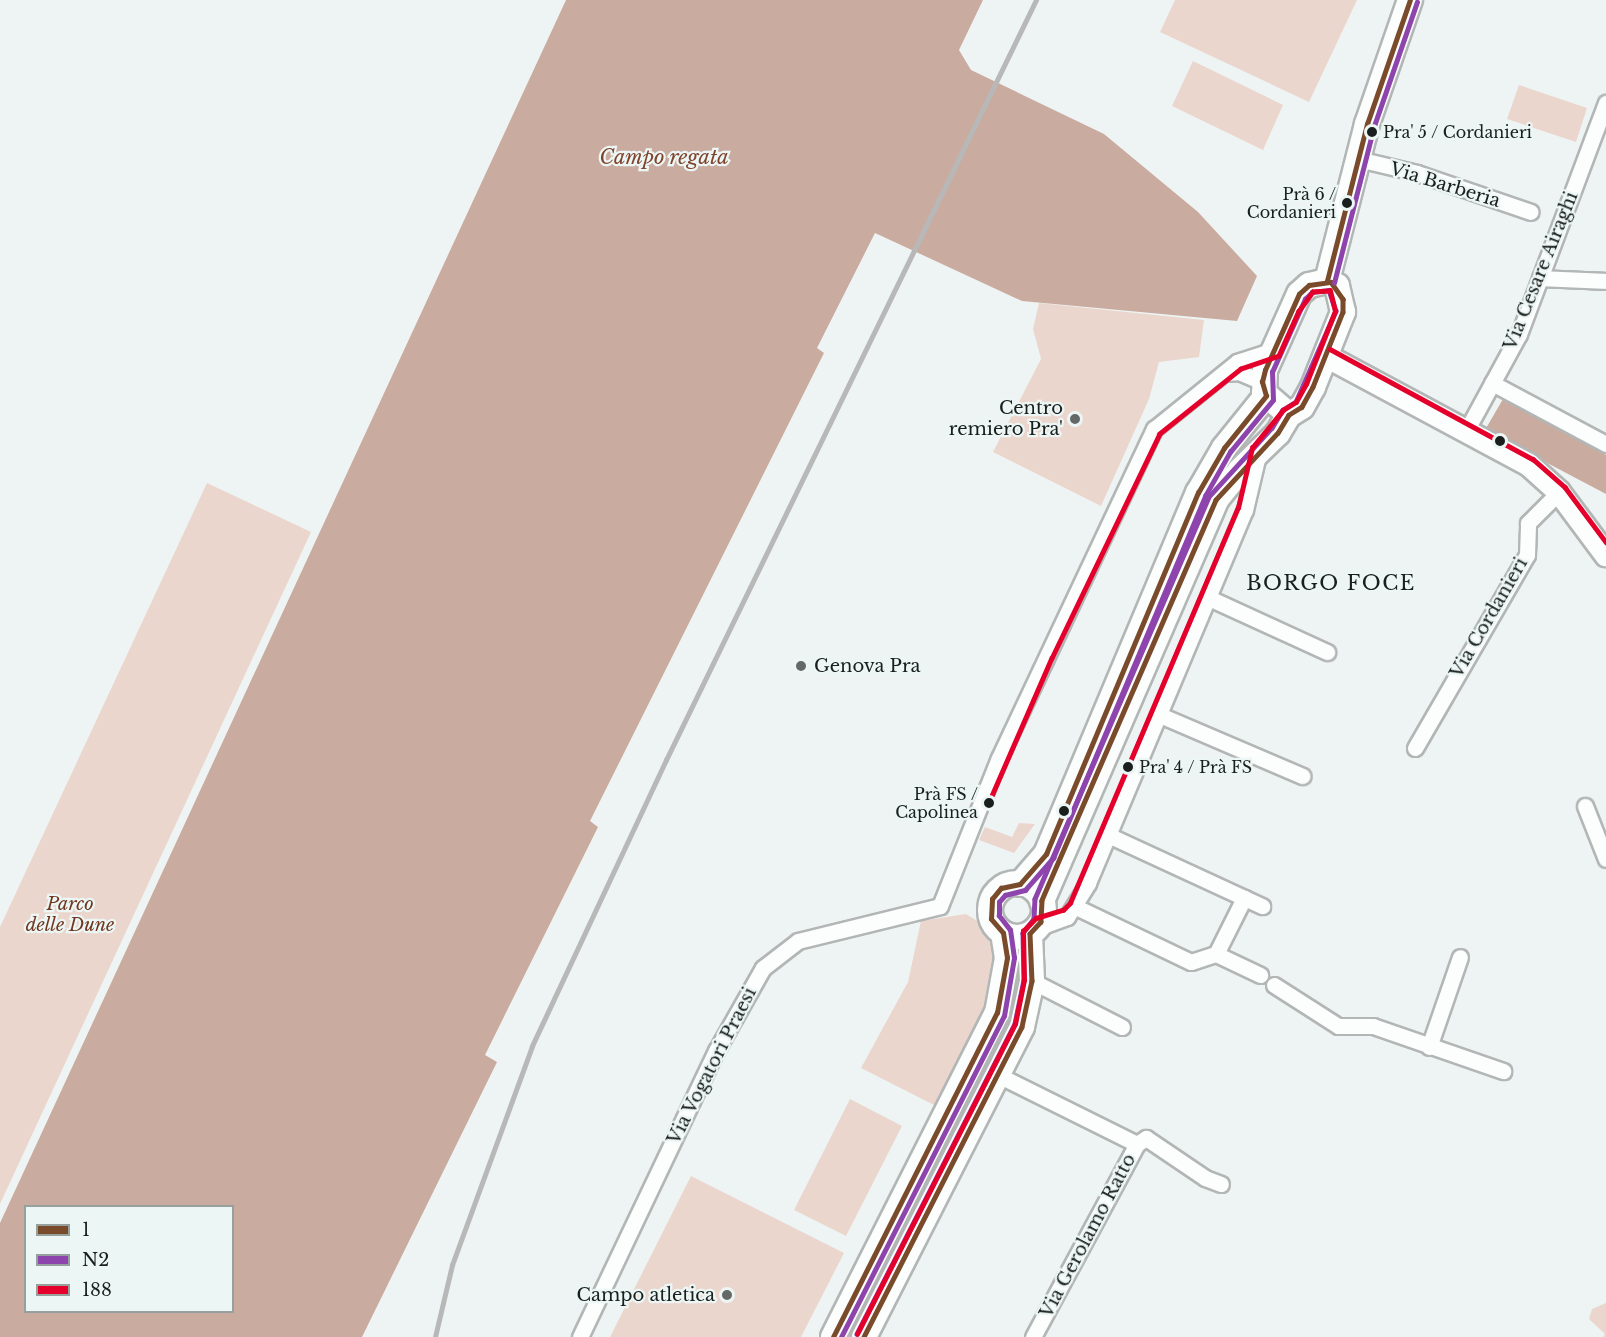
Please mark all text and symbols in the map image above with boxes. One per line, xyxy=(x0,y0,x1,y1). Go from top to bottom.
place label: Pra' 5 / Cordanieri xyxy=(1383,122,1533,142)
marker: Pra' 5 / Cordanieri xyxy=(1366,126,1378,138)
water label: Campo regata xyxy=(599,145,729,169)
street label: Via Barberia xyxy=(1387,158,1503,212)
place label: Prà 6 / Cordanieri xyxy=(1247,184,1336,222)
street label: Via Cesare Airaghi xyxy=(1499,188,1583,354)
marker: Prà 6 / Cordanieri xyxy=(1341,197,1353,209)
place label: Centro remiero Pra' xyxy=(949,398,1063,440)
marker: Centro remiero Pra' xyxy=(1068,412,1082,426)
unlabelled marker xyxy=(1494,435,1506,447)
street label: Via Cordanieri xyxy=(1446,554,1532,682)
district label: BORGO FOCE xyxy=(1246,571,1416,595)
place label: Genova Pra xyxy=(814,655,921,677)
marker: Genova Pra xyxy=(792,657,810,675)
place label: Pra' 4 / Prà FS xyxy=(1139,757,1253,777)
marker: Pra' 4 / Prà FS xyxy=(1122,761,1134,773)
place label: Prà FS / Capolinea xyxy=(895,784,978,822)
marker: Prà FS / Capolinea xyxy=(983,797,995,809)
unlabelled marker xyxy=(1058,805,1070,817)
park label: Parco delle Dune xyxy=(26,894,114,936)
street label: Via Vogatori Praesi xyxy=(663,983,761,1149)
street label: Via Gerolamo Ratto xyxy=(1036,1150,1140,1322)
legend xyxy=(24,1205,234,1313)
text: 1 xyxy=(82,1219,90,1241)
text: N2 xyxy=(82,1249,109,1271)
text: 188 xyxy=(82,1279,112,1301)
place label: Campo atletica xyxy=(577,1284,715,1306)
marker: Campo atletica xyxy=(720,1288,734,1302)

